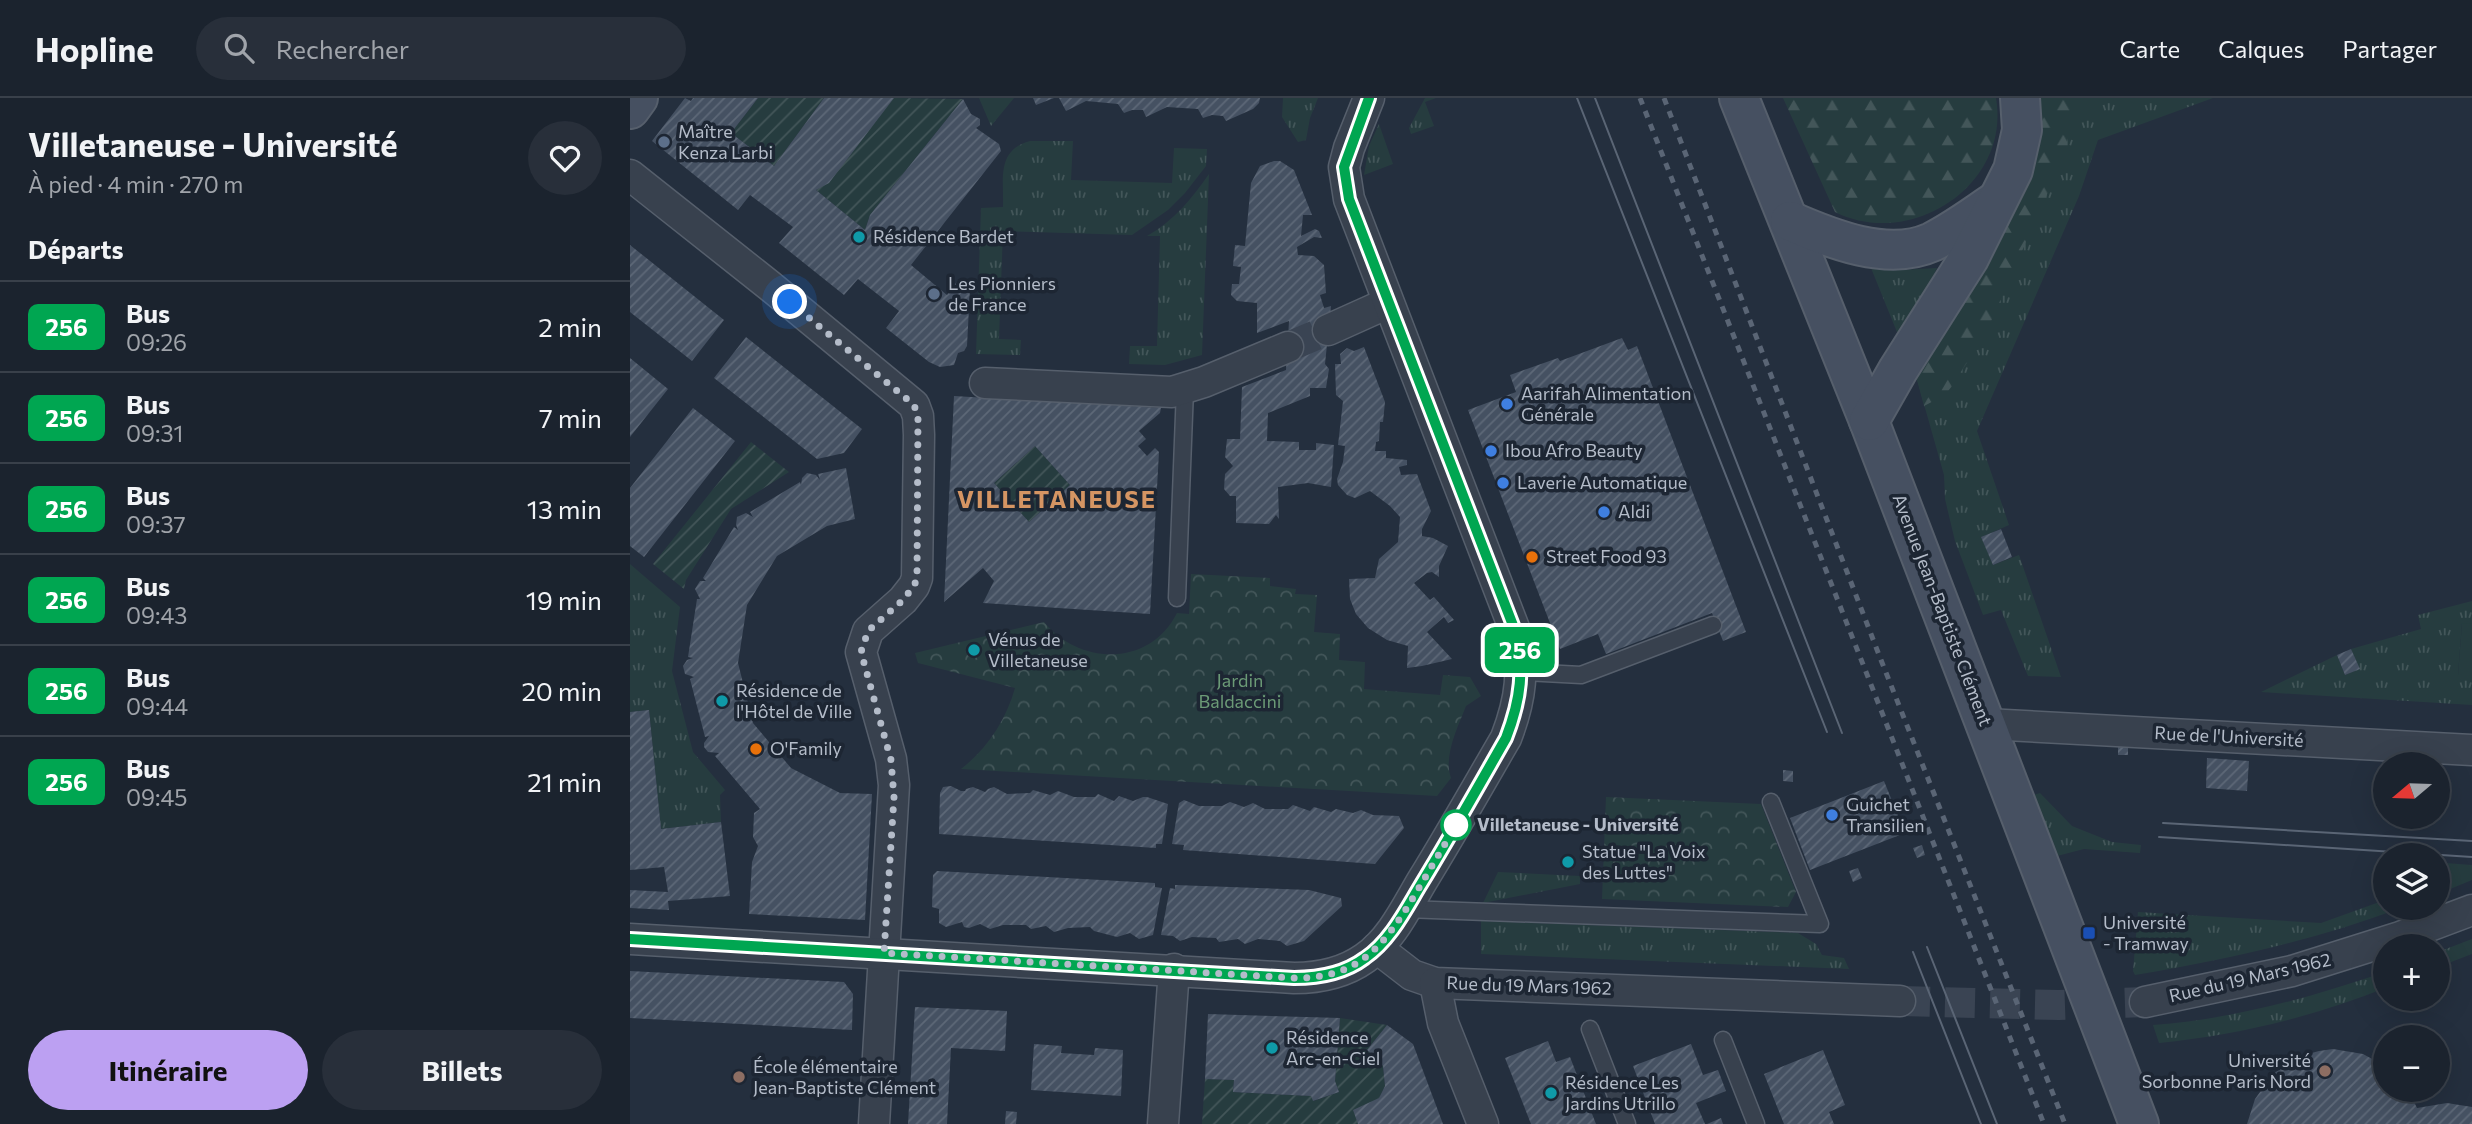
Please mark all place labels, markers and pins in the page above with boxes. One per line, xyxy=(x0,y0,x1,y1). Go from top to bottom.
place label: Maître Kenza Larbi xyxy=(678,120,773,163)
marker: Maître Kenza Larbi xyxy=(656,134,672,150)
place label: Résidence Bardet xyxy=(873,225,1014,247)
marker: Résidence Bardet xyxy=(851,229,867,245)
place label: Les Pionniers de France xyxy=(948,272,1056,315)
marker: Les Pionniers de France xyxy=(926,286,942,302)
place label: Aarifah Alimentation Générale xyxy=(1521,382,1692,425)
marker: Aarifah Alimentation Générale xyxy=(1499,396,1515,412)
place label: Ibou Afro Beauty xyxy=(1505,439,1642,461)
marker: Ibou Afro Beauty xyxy=(1483,443,1499,459)
place label: Laverie Automatique xyxy=(1517,471,1687,493)
marker: Laverie Automatique xyxy=(1495,475,1511,491)
place label: Aldi xyxy=(1618,500,1650,522)
marker: Aldi xyxy=(1596,504,1612,520)
place label: Street Food 93 xyxy=(1546,545,1667,567)
marker: Street Food 93 xyxy=(1524,549,1540,565)
place label: Vénus de Villetaneuse xyxy=(988,628,1088,671)
marker: Vénus de Villetaneuse xyxy=(966,642,982,658)
place label: Résidence de l'Hôtel de Ville xyxy=(736,679,852,722)
marker: Résidence de l'Hôtel de Ville xyxy=(714,693,730,709)
place label: O'Family xyxy=(770,737,842,759)
marker: O'Family xyxy=(748,741,764,757)
place label: Guichet Transilien xyxy=(1846,793,1925,836)
marker: Guichet Transilien xyxy=(1824,807,1840,823)
marker: Villetaneuse - Université xyxy=(1441,810,1471,840)
place label: Villetaneuse - Université xyxy=(1477,813,1679,835)
place label: Statue "La Voix des Luttes" xyxy=(1582,840,1706,883)
marker: Statue "La Voix des Luttes" xyxy=(1560,854,1576,870)
place label: Université - Tramway xyxy=(2103,911,2189,954)
marker: Université - Tramway xyxy=(2081,925,2097,941)
place label: Résidence Arc-en-Ciel xyxy=(1286,1026,1380,1069)
marker: Résidence Arc-en-Ciel xyxy=(1264,1040,1280,1056)
place label: Université Sorbonne Paris Nord xyxy=(2142,1049,2311,1092)
place label: École élémentaire Jean-Baptiste Clément xyxy=(753,1055,936,1098)
marker: Université Sorbonne Paris Nord xyxy=(2317,1063,2333,1079)
marker: École élémentaire Jean-Baptiste Clément xyxy=(731,1069,747,1085)
place label: Résidence Les Jardins Utrillo xyxy=(1565,1071,1679,1114)
marker: Résidence Les Jardins Utrillo xyxy=(1543,1085,1559,1101)

